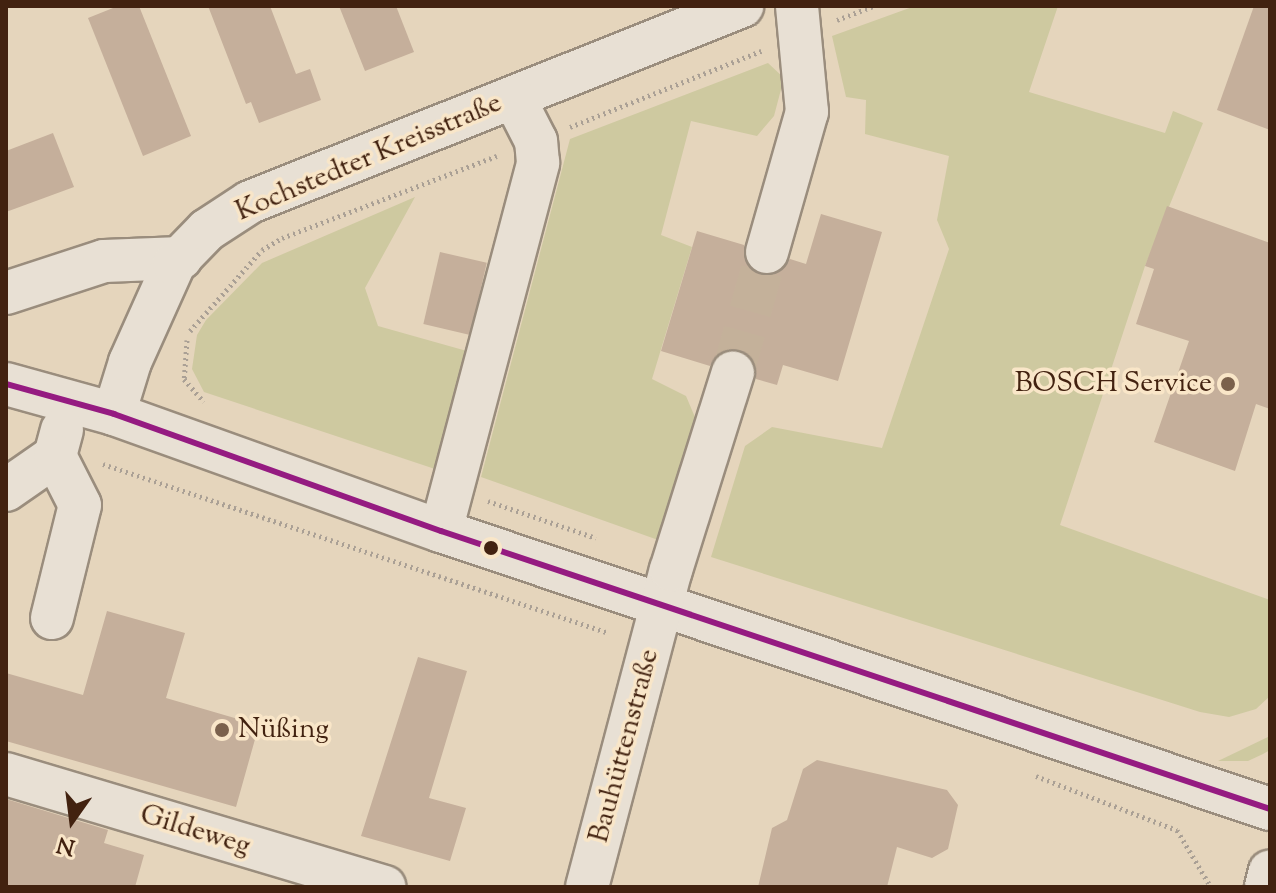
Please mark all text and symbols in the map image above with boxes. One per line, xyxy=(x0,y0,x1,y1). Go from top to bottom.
street label: Kochstedter Kreisstraße xyxy=(231,87,507,229)
place label: BOSCH Service xyxy=(1015,367,1212,401)
marker: BOSCH Service xyxy=(1219,375,1237,393)
unlabelled marker xyxy=(483,540,499,556)
street label: Bauhüttenstraße xyxy=(583,645,667,847)
place label: Nüßing xyxy=(238,713,329,747)
marker: Nüßing xyxy=(213,721,231,739)
north arrow xyxy=(32,781,112,861)
street label: Gildeweg xyxy=(136,798,254,864)
text: N xyxy=(54,827,79,862)

